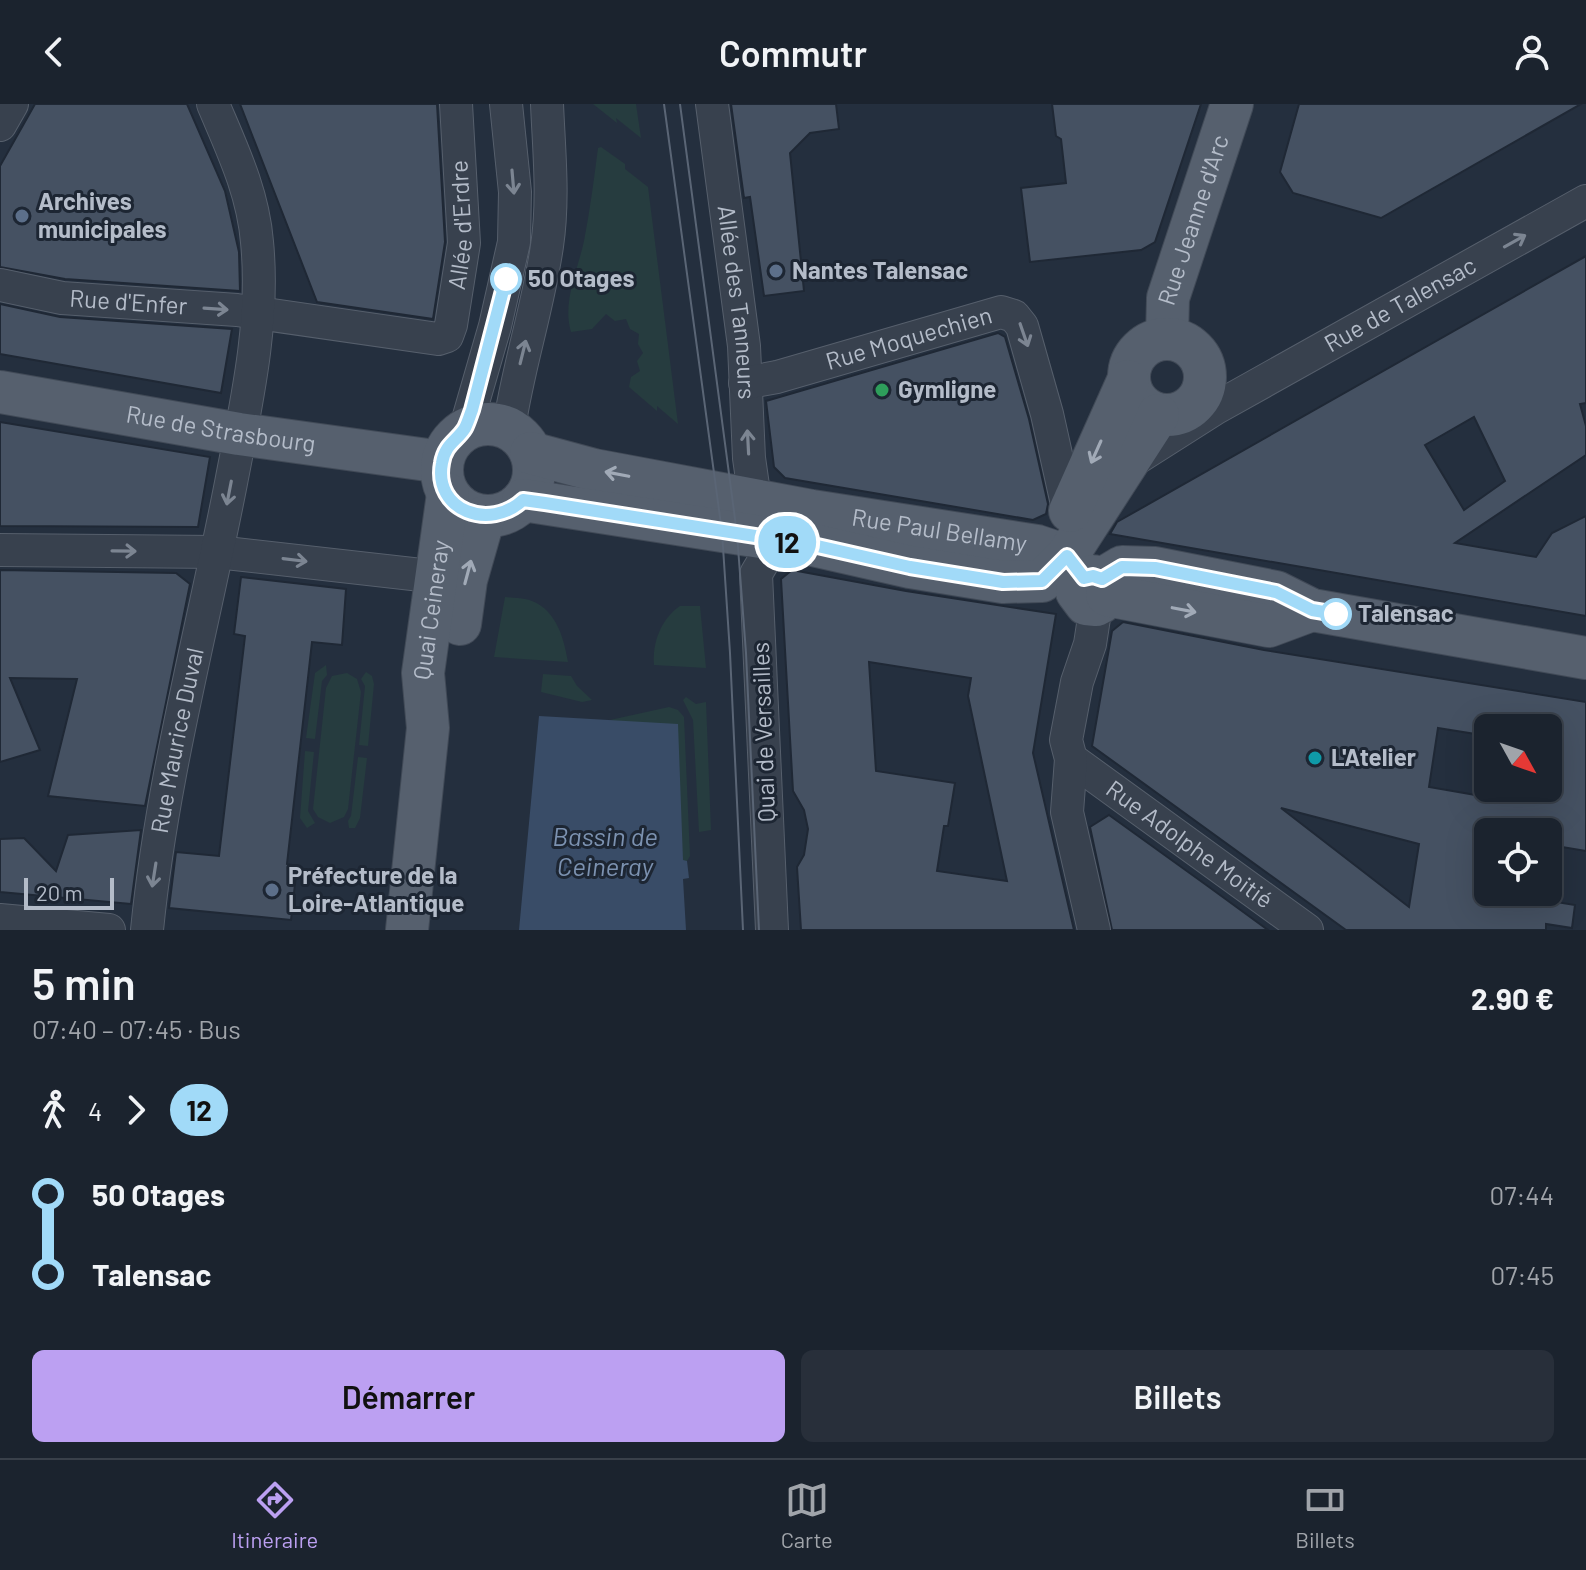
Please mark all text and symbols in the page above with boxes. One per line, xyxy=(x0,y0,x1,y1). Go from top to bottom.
icon: back xyxy=(32,30,76,74)
icon: person xyxy=(1510,30,1554,74)
text: Commutr xyxy=(719,31,867,74)
street label: Rue Jeanne d'Arc xyxy=(1151,131,1234,309)
street label: Allée d'Erdre xyxy=(441,159,477,292)
one-way arrow xyxy=(506,168,521,195)
place label: Archives municipales xyxy=(38,186,167,243)
street label: Allée des Tanneurs xyxy=(713,203,762,400)
marker: Archives municipales xyxy=(13,207,31,225)
one-way arrow xyxy=(1503,233,1526,249)
street label: Rue de Talensac xyxy=(1319,250,1481,357)
place label: Nantes Talensac xyxy=(792,255,968,284)
marker: Nantes Talensac xyxy=(767,262,785,280)
place label: 50 Otages xyxy=(528,263,634,292)
marker: 50 Otages xyxy=(491,264,521,294)
street label: Rue d'Enfer xyxy=(69,283,189,320)
street label: Rue Moquechien xyxy=(822,299,995,375)
one-way arrow xyxy=(202,302,229,317)
one-way arrow xyxy=(1017,322,1032,347)
one-way arrow xyxy=(517,339,532,365)
place label: Gymligne xyxy=(898,374,996,403)
marker: Gymligne xyxy=(873,381,891,399)
street label: Rue de Strasbourg xyxy=(124,398,318,457)
one-way arrow xyxy=(740,429,755,456)
one-way arrow xyxy=(1088,440,1103,464)
one-way arrow xyxy=(605,466,631,481)
one-way arrow xyxy=(220,480,235,505)
street label: Rue Paul Bellamy xyxy=(850,501,1029,557)
line badge: 12 xyxy=(751,516,823,568)
text: 12 xyxy=(774,525,800,559)
street label: Quai Ceineray xyxy=(406,538,454,681)
one-way arrow xyxy=(110,543,137,559)
one-way arrow xyxy=(281,553,308,568)
one-way arrow xyxy=(462,559,477,585)
place label: Talensac xyxy=(1358,598,1454,627)
marker: Talensac xyxy=(1321,599,1351,629)
one-way arrow xyxy=(1170,603,1196,618)
street label: Quai de Versailles xyxy=(745,642,780,823)
street label: Rue Maurice Duval xyxy=(144,645,209,835)
north arrow xyxy=(1474,714,1562,802)
map controls xyxy=(1474,714,1562,906)
place label: L'Atelier xyxy=(1331,742,1416,771)
marker: L'Atelier xyxy=(1306,749,1324,767)
street label: Rue Adolphe Moitié xyxy=(1101,773,1279,914)
button: locate xyxy=(1474,818,1562,906)
water label: Bassin de Ceineray xyxy=(552,820,658,881)
place label: Préfecture de la Loire-Atlantique xyxy=(288,860,464,917)
one-way arrow xyxy=(146,862,161,888)
scale bar xyxy=(24,874,114,910)
text: 20 m xyxy=(36,879,83,905)
marker: Préfecture de la Loire-Atlantique xyxy=(263,881,281,899)
text: 5 min xyxy=(32,956,136,1009)
text: 2.90 € xyxy=(1471,980,1554,1016)
text: 07:40 – 07:45 · Bus xyxy=(32,1013,241,1044)
icon: walk xyxy=(32,1088,76,1132)
icon: forward xyxy=(114,1088,158,1132)
text: 12 xyxy=(186,1093,212,1127)
text: 4 xyxy=(88,1095,102,1126)
text: 50 Otages xyxy=(92,1176,225,1212)
text: 07:44 xyxy=(1490,1179,1554,1210)
text: Talensac xyxy=(92,1256,211,1292)
text: 07:45 xyxy=(1491,1259,1554,1290)
button: Démarrer xyxy=(32,1350,785,1442)
button: Billets xyxy=(801,1350,1554,1442)
tab: Itinéraire xyxy=(231,1478,318,1552)
tab: Carte xyxy=(781,1478,833,1552)
tab: Billets xyxy=(1295,1478,1355,1552)

